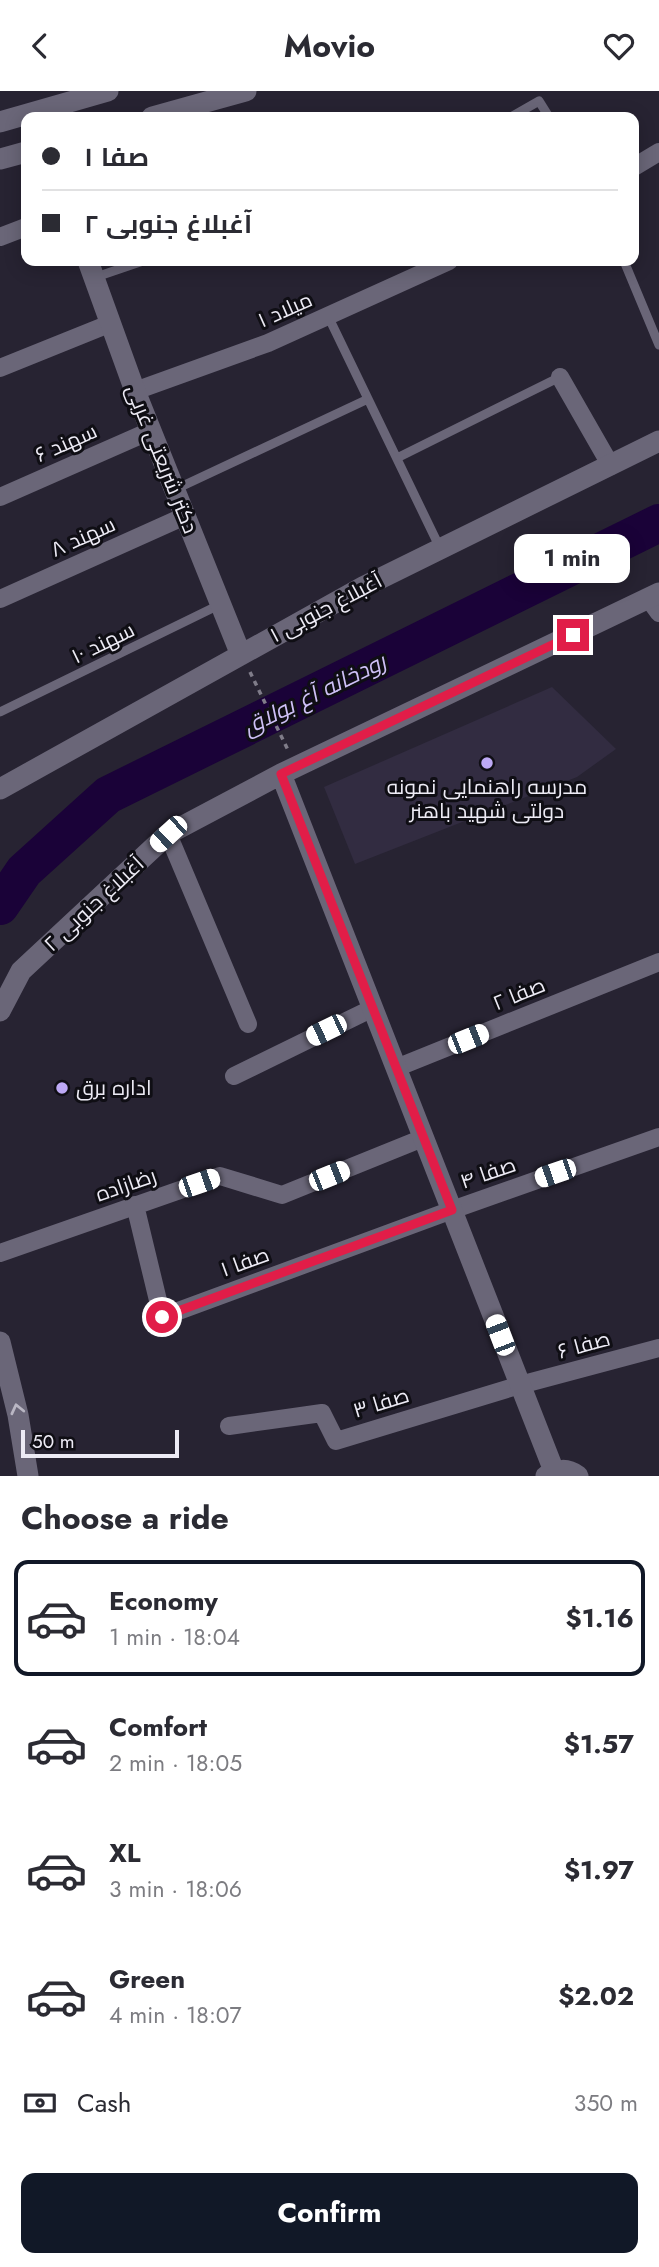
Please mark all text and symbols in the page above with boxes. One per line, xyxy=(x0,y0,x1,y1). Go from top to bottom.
text: Movio xyxy=(284,23,375,69)
icon: back xyxy=(21,27,59,65)
icon: heart xyxy=(600,27,638,65)
text: صفا ۱ xyxy=(84,138,149,176)
text: آغبلاغ جنوبی ۲ xyxy=(84,205,252,243)
street label: میلاد ۱ xyxy=(253,285,317,335)
street label: دکتر شریعتی غربی xyxy=(118,380,206,538)
street label: سهند ۶ xyxy=(30,416,102,470)
street label: سهند ۸ xyxy=(46,509,120,565)
callout: 1 min xyxy=(515,533,631,582)
text: 1 min xyxy=(543,541,601,575)
street label: آغبلاغ جنوبی ۱ xyxy=(265,566,388,650)
street label: سهند ۱۰ xyxy=(66,615,140,671)
route end xyxy=(557,619,589,651)
water label: رودخانه آغ بولاق xyxy=(237,644,393,743)
marker: مدرسه راهنمایی نمونه دولتی شهید باهنر xyxy=(479,755,495,771)
place label: مدرسه راهنمایی نمونه دولتی شهید باهنر xyxy=(387,772,587,826)
car xyxy=(146,812,191,856)
street label: آغبلاغ جنوبی ۲ xyxy=(37,849,151,959)
street label: صفا ۲ xyxy=(488,970,550,1018)
car xyxy=(303,1011,350,1049)
car xyxy=(445,1021,492,1057)
place label: اداره برق xyxy=(76,1073,152,1103)
marker: اداره برق xyxy=(54,1080,70,1096)
street label: صفا ۴ xyxy=(456,1150,520,1196)
car xyxy=(532,1156,579,1190)
car xyxy=(306,1158,353,1194)
street label: رضازاده xyxy=(92,1161,160,1209)
car xyxy=(176,1166,223,1200)
street label: صفا ۱ xyxy=(217,1239,273,1285)
route start xyxy=(146,1301,178,1333)
car xyxy=(483,1312,518,1358)
street label: صفا ۶ xyxy=(554,1324,614,1366)
street label: صفا ۳ xyxy=(349,1380,413,1426)
one-way arrow xyxy=(10,1403,25,1415)
scale bar xyxy=(21,1427,178,1459)
text: 50 m xyxy=(32,1428,75,1455)
text: Choose a ride xyxy=(21,1495,229,1541)
text: Economy xyxy=(109,1582,218,1620)
icon: car xyxy=(25,1587,88,1650)
text: $1.16 xyxy=(566,1599,634,1637)
text: 1 min · 18:04 xyxy=(109,1620,240,1654)
text: Comfort xyxy=(109,1708,207,1746)
icon: car xyxy=(25,1713,88,1776)
text: $1.57 xyxy=(564,1725,634,1763)
text: 2 min · 18:05 xyxy=(109,1746,242,1780)
text: XL xyxy=(109,1834,141,1872)
icon: car xyxy=(25,1839,88,1902)
text: $1.97 xyxy=(564,1851,634,1889)
text: 3 min · 18:06 xyxy=(109,1872,242,1906)
text: Green xyxy=(109,1960,185,1998)
icon: car xyxy=(25,1965,88,2028)
text: $2.02 xyxy=(558,1977,634,2015)
text: 4 min · 18:07 xyxy=(109,1998,242,2032)
icon: cash xyxy=(21,2084,59,2122)
text: Cash xyxy=(77,2084,131,2122)
text: 350 m xyxy=(574,2086,638,2120)
button: Confirm xyxy=(21,2173,638,2253)

